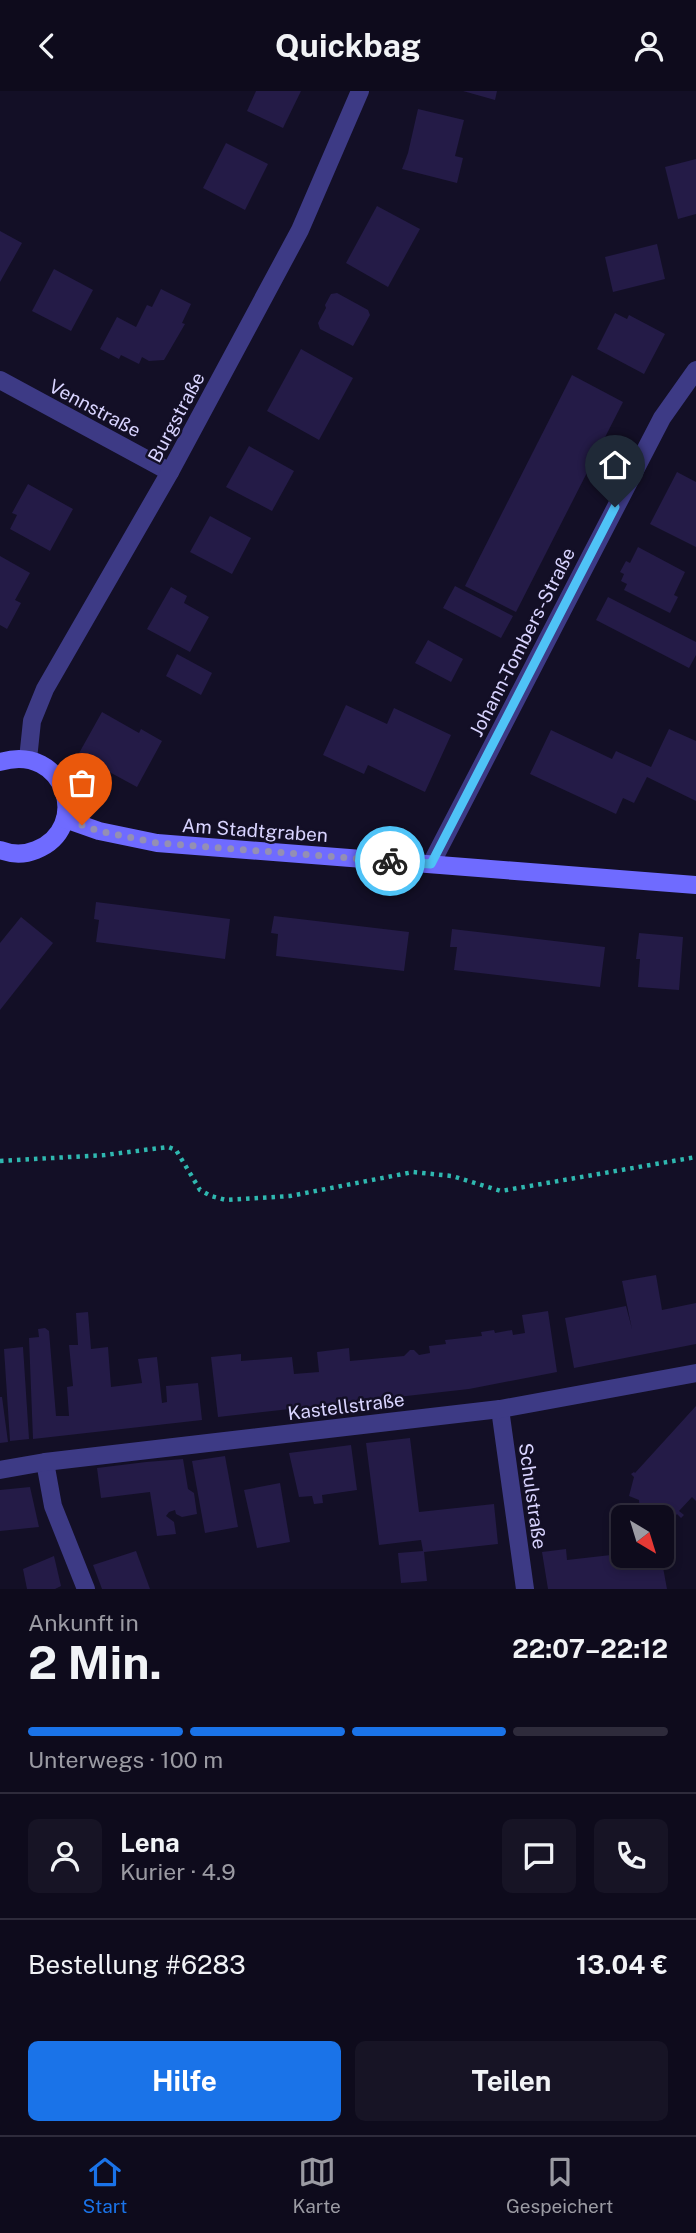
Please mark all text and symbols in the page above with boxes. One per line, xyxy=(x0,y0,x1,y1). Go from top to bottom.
icon: back xyxy=(28,27,66,65)
text: Quickbag xyxy=(275,27,421,64)
icon: person xyxy=(630,27,668,65)
street label: Burgstraße xyxy=(143,368,209,466)
street label: Vennstraße xyxy=(45,375,145,441)
pin xyxy=(585,435,645,507)
icon: home xyxy=(596,446,634,484)
street label: Johann-Tombers-Straße xyxy=(465,544,579,740)
pin xyxy=(52,753,112,825)
icon: bag xyxy=(63,764,101,802)
street label: Am Stadtgraben xyxy=(181,814,329,846)
courier xyxy=(355,826,425,896)
icon: bike xyxy=(371,842,409,880)
street label: Kastellstraße xyxy=(286,1388,406,1424)
street label: Schulstraße xyxy=(515,1442,551,1550)
north arrow xyxy=(611,1505,674,1568)
map controls xyxy=(611,1505,674,1568)
text: Ankunft in xyxy=(28,1609,139,1636)
text: 22:07–22:12 xyxy=(512,1633,668,1664)
text: 2 Min. xyxy=(28,1635,162,1689)
text: Unterwegs · 100 m xyxy=(28,1746,223,1773)
button: person xyxy=(28,1819,102,1893)
button: chat xyxy=(502,1819,576,1893)
button: phone xyxy=(594,1819,668,1893)
text: Lena xyxy=(120,1827,180,1858)
text: Kurier · 4.9 xyxy=(120,1858,236,1885)
text: Bestellung #6283 xyxy=(28,1949,246,1980)
text: 13.04 € xyxy=(576,1949,668,1980)
button: Hilfe xyxy=(28,2041,341,2121)
button: Teilen xyxy=(355,2041,668,2121)
tab: Start xyxy=(83,2153,127,2217)
tab: Karte xyxy=(292,2153,341,2217)
tab: Gespeichert xyxy=(506,2153,613,2217)

